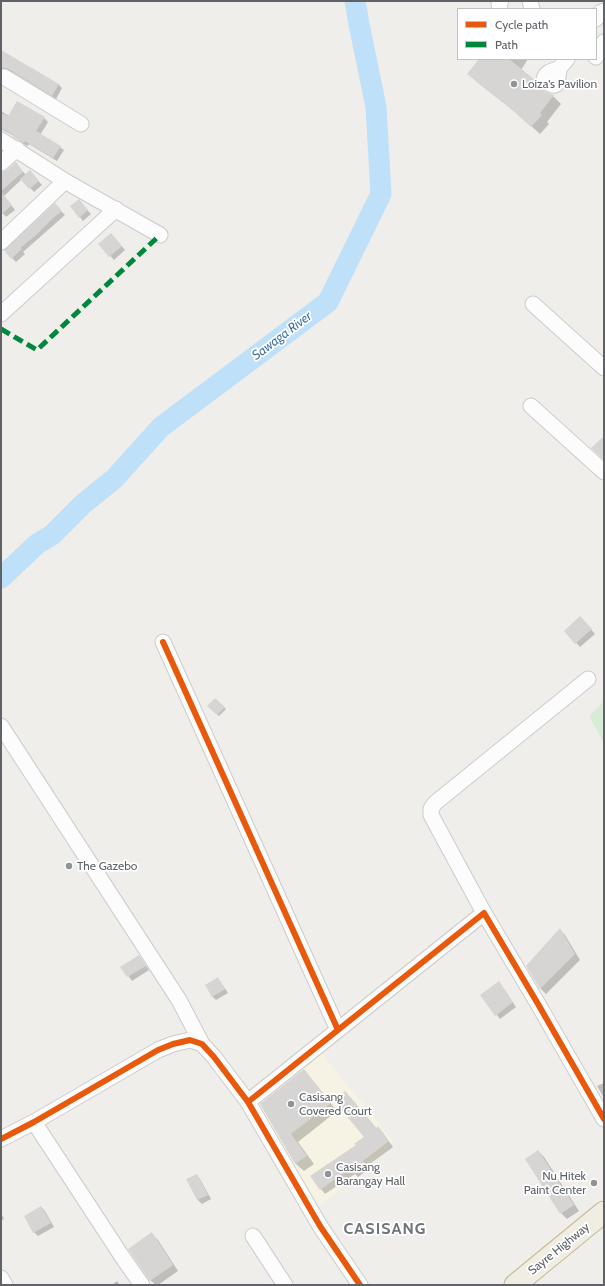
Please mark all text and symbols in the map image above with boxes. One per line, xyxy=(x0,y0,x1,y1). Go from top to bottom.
legend xyxy=(457,8,597,60)
text: Cycle path xyxy=(495,17,548,32)
text: Path xyxy=(495,37,518,52)
place label: Loiza's Pavilion xyxy=(522,77,597,91)
marker: Loiza's Pavilion xyxy=(509,79,519,89)
water label: Sawaga River xyxy=(249,308,315,364)
place label: The Gazebo xyxy=(77,859,137,873)
marker: The Gazebo xyxy=(64,861,74,871)
place label: Casisang Covered Court xyxy=(299,1090,372,1118)
marker: Casisang Covered Court xyxy=(286,1099,296,1109)
place label: Casisang Barangay Hall xyxy=(336,1160,405,1188)
marker: Casisang Barangay Hall xyxy=(323,1169,333,1179)
place label: Nu Hitek Paint Center xyxy=(524,1169,586,1197)
marker: Nu Hitek Paint Center xyxy=(589,1178,599,1188)
district label: CASISANG xyxy=(344,1219,426,1239)
street label: Sayre Highway xyxy=(525,1220,593,1278)

